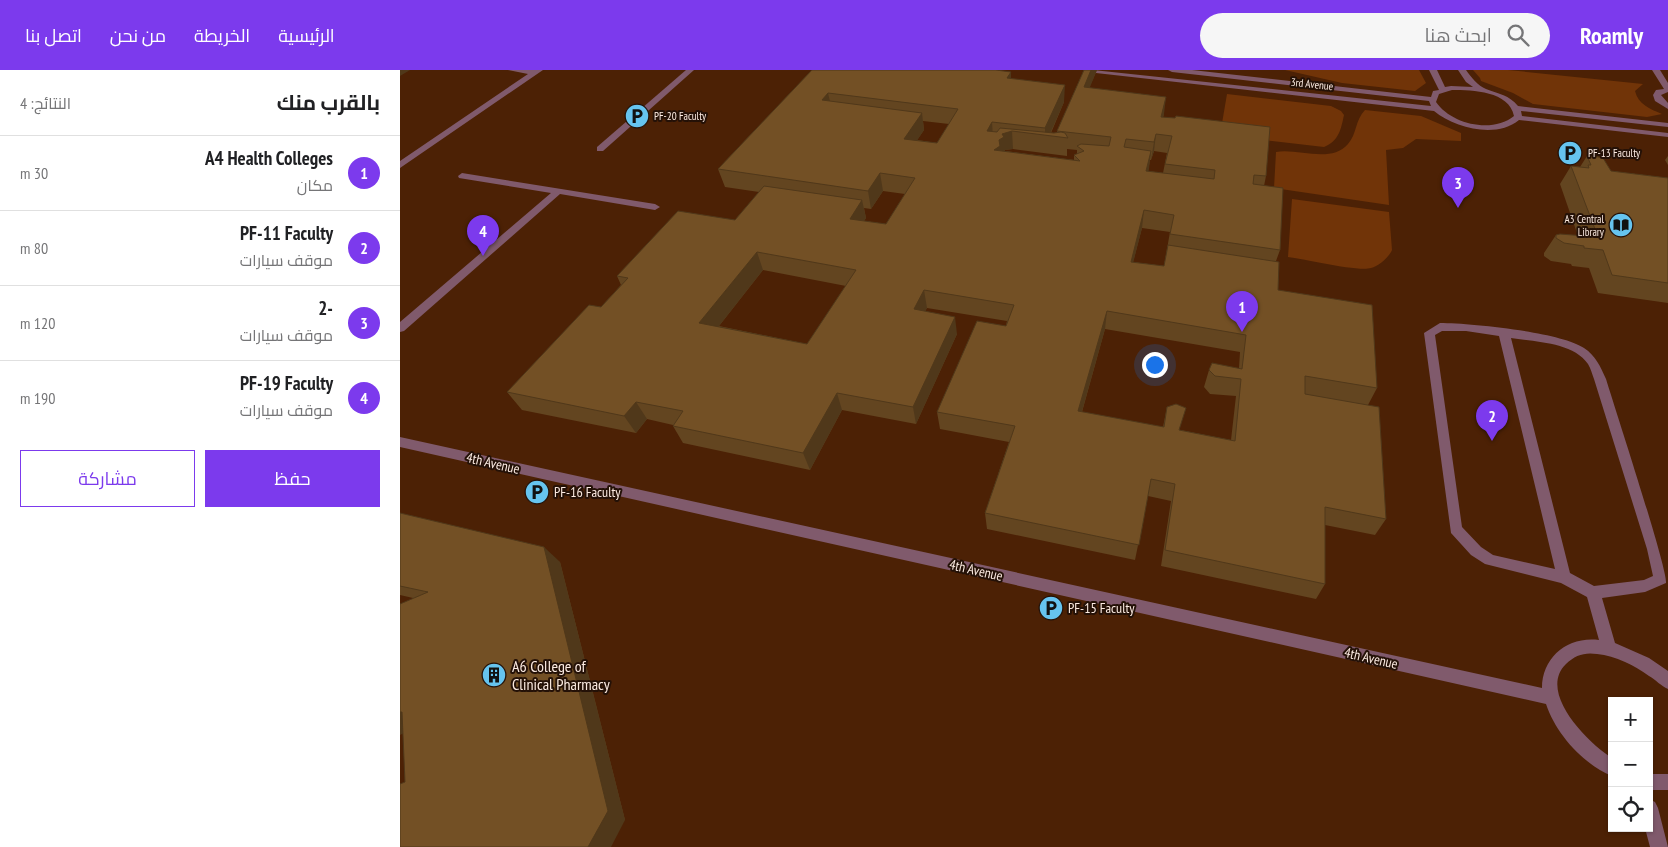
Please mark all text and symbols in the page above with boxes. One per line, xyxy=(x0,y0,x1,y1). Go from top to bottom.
search box xyxy=(1200,13,1550,58)
text: Roamly xyxy=(1580,20,1643,51)
icon: search xyxy=(1504,21,1532,49)
text: ابحث هنا xyxy=(1424,23,1492,47)
text: اتصل بنا xyxy=(25,24,82,47)
text: من نحن xyxy=(110,24,166,47)
text: الخريطة xyxy=(194,24,250,47)
text: الرئيسية xyxy=(278,24,335,47)
street label: 3rd Avenue xyxy=(1290,75,1334,93)
text: بالقرب منك xyxy=(277,89,380,116)
text: النتائج: 4 xyxy=(20,93,71,113)
parking icon: PF-20 Faculty xyxy=(624,103,650,129)
place label: PF-20 Faculty xyxy=(654,109,707,123)
parking icon: PF-13 Faculty xyxy=(1557,140,1583,166)
text: A4 Health Colleges xyxy=(205,146,333,170)
place label: PF-13 Faculty xyxy=(1588,146,1641,160)
text: 30 m xyxy=(20,163,48,183)
text: 1 xyxy=(360,163,368,183)
pin: 3 xyxy=(1442,167,1474,208)
text: مكان xyxy=(297,175,333,195)
place label: A3 Central Library xyxy=(1564,212,1605,239)
library icon: A3 Central Library xyxy=(1608,212,1634,238)
pin: 4 xyxy=(467,215,499,256)
text: PF-11 Faculty xyxy=(240,221,333,245)
text: 80 m xyxy=(20,238,48,258)
text: 2 xyxy=(360,238,368,258)
text: موقف سيارات xyxy=(240,250,333,270)
pin: 1 xyxy=(1226,291,1258,332)
text: -2 xyxy=(318,296,333,320)
text: 120 m xyxy=(20,313,55,333)
text: 3 xyxy=(360,313,368,333)
text: موقف سيارات xyxy=(240,325,333,345)
your location xyxy=(1142,352,1168,378)
text: PF-19 Faculty xyxy=(240,371,333,395)
text: 190 m xyxy=(20,388,55,408)
text: 4 xyxy=(360,388,368,408)
text: موقف سيارات xyxy=(240,400,333,420)
pin: 2 xyxy=(1476,400,1508,441)
street label: 4th Avenue xyxy=(465,448,522,478)
button: مشاركة xyxy=(20,450,195,507)
button: حفظ xyxy=(205,450,380,507)
parking icon: PF-16 Faculty xyxy=(524,479,550,505)
place label: PF-16 Faculty xyxy=(554,483,621,501)
street label: 4th Avenue xyxy=(948,555,1005,585)
parking icon: PF-15 Faculty xyxy=(1038,595,1064,621)
place label: PF-15 Faculty xyxy=(1068,599,1135,617)
street label: 4th Avenue xyxy=(1343,643,1400,673)
place label: A6 College of Clinical Pharmacy xyxy=(512,656,610,694)
building icon: A6 College of Clinical Pharmacy xyxy=(481,662,507,688)
map controls xyxy=(1608,697,1653,832)
button: + xyxy=(1608,697,1653,742)
button: − xyxy=(1608,742,1653,787)
button: locate xyxy=(1608,787,1653,832)

